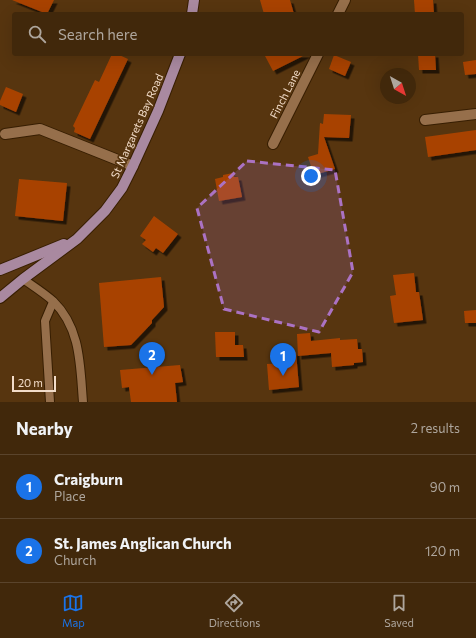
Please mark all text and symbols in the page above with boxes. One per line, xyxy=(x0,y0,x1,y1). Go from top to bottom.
search box xyxy=(12,12,464,56)
icon: search xyxy=(26,23,48,45)
text: Search here xyxy=(58,25,137,43)
street label: Finch Lane xyxy=(267,67,303,121)
north arrow xyxy=(380,68,416,104)
street label: St Margarets Bay Road xyxy=(108,72,165,180)
your location xyxy=(301,166,321,186)
pin: 2 xyxy=(139,342,165,375)
pin: 1 xyxy=(270,343,296,376)
scale bar xyxy=(12,374,56,393)
text: 20 m xyxy=(18,376,43,389)
text: Nearby xyxy=(16,418,73,439)
text: 2 results xyxy=(411,420,460,436)
text: Craigburn xyxy=(54,470,123,488)
text: 1 xyxy=(26,479,32,495)
text: 90 m xyxy=(430,479,460,495)
text: Place xyxy=(54,488,86,504)
text: St. James Anglican Church xyxy=(54,534,232,552)
text: 2 xyxy=(25,543,33,559)
text: 120 m xyxy=(425,543,460,559)
text: Church xyxy=(54,552,96,568)
tab: Map xyxy=(62,592,85,629)
tab: Directions xyxy=(209,592,260,629)
tab: Saved xyxy=(384,592,414,629)

